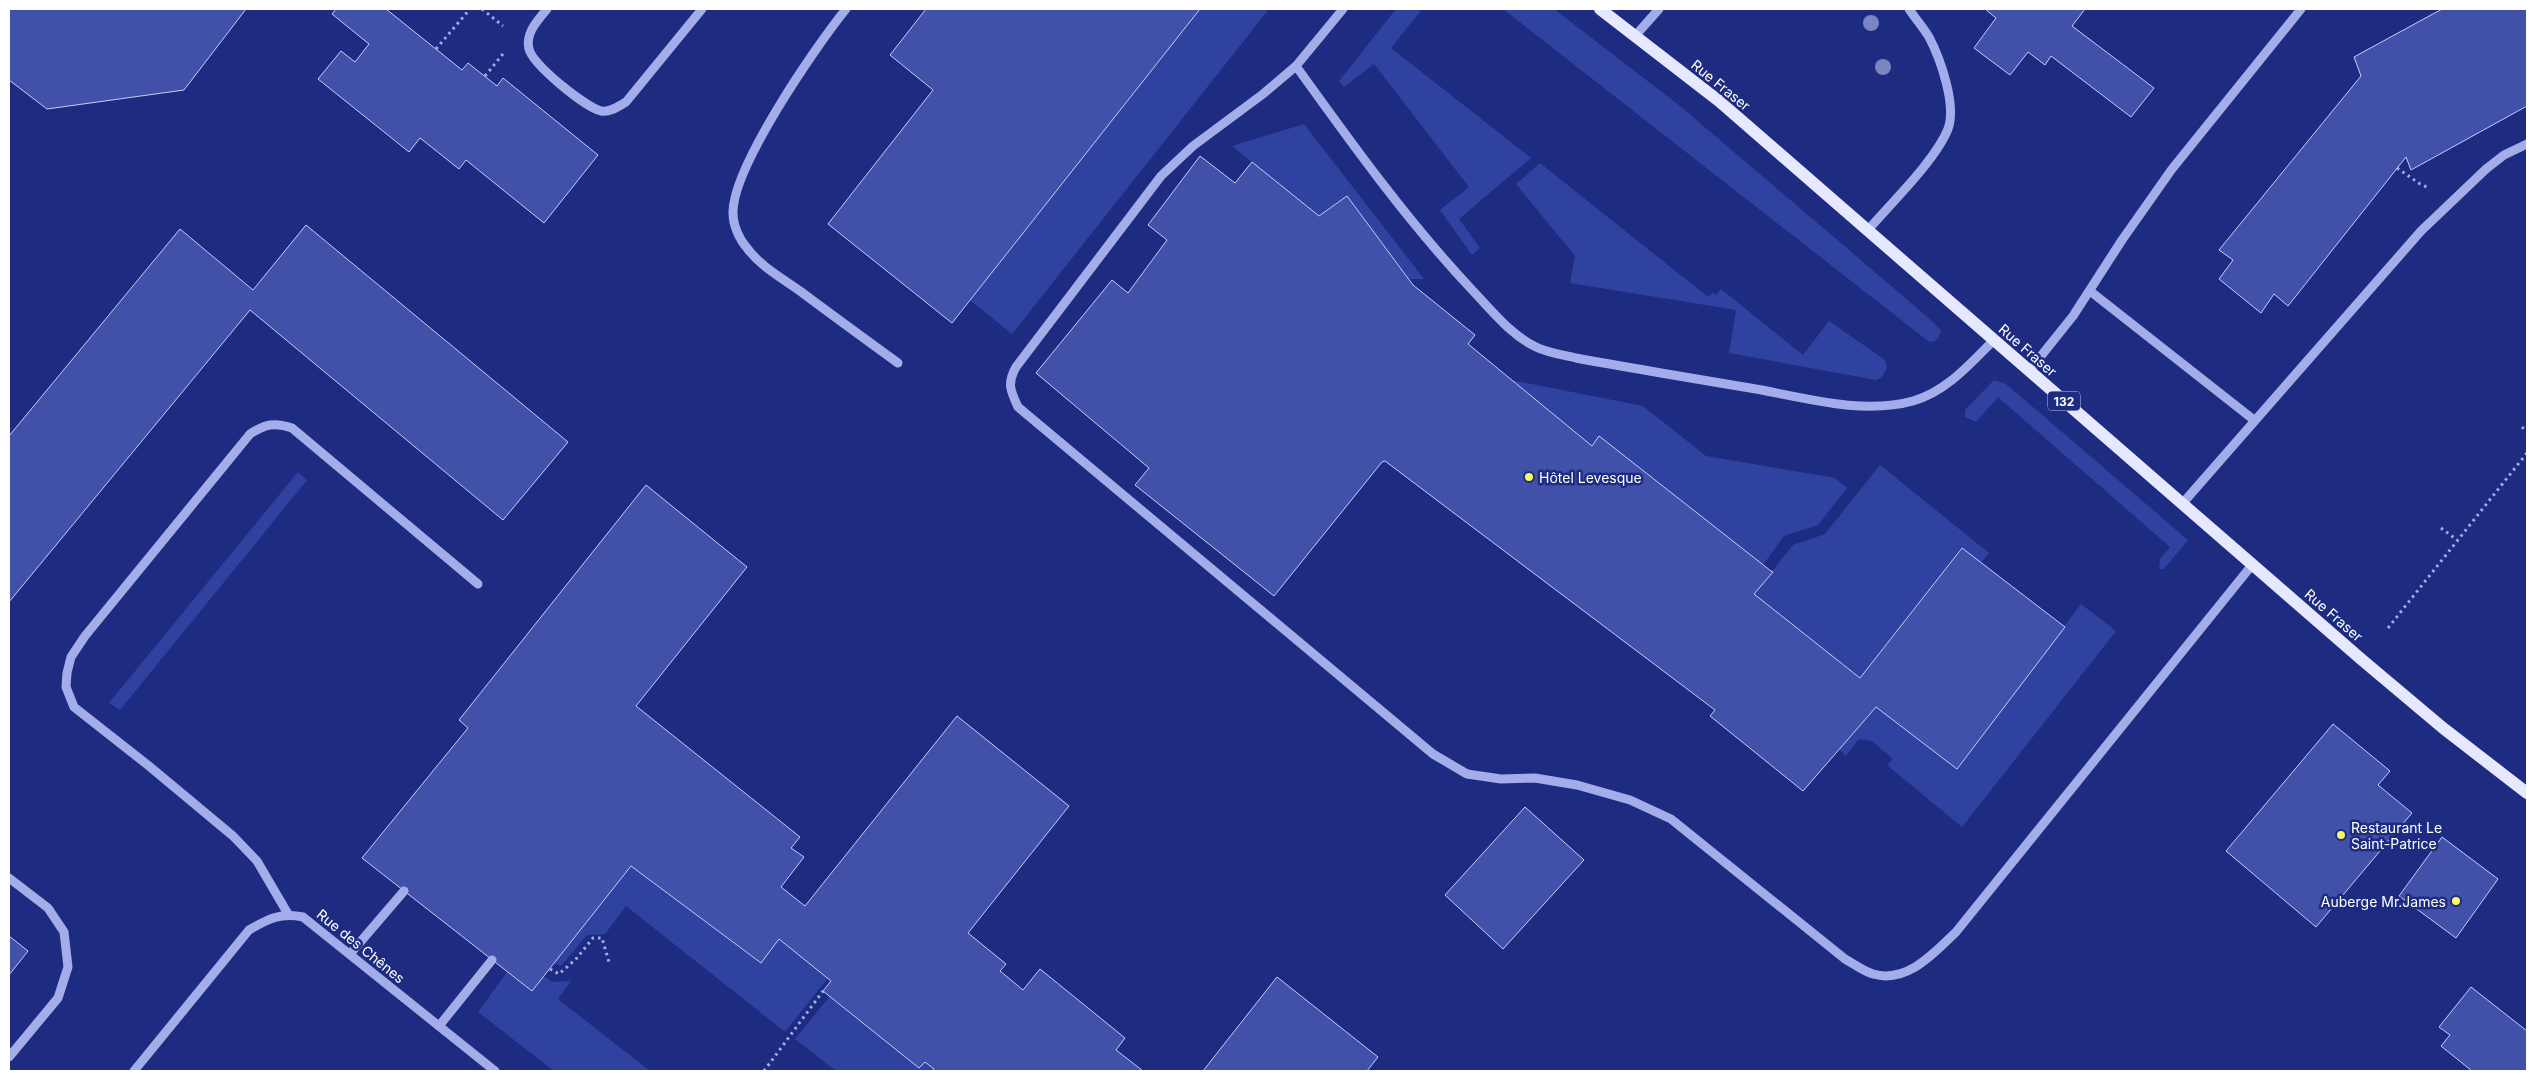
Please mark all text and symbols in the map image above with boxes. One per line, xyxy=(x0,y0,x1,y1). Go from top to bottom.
street label: Rue Fraser xyxy=(1688,56,1754,114)
street label: Rue Fraser xyxy=(1996,320,2060,380)
road number: 132 xyxy=(2048,392,2080,411)
place label: Hôtel Levesque xyxy=(1539,469,1642,486)
marker: Hôtel Levesque xyxy=(1523,471,1535,483)
street label: Rue Fraser xyxy=(2302,585,2366,645)
place label: Restaurant Le Saint-Patrice xyxy=(2351,819,2442,852)
marker: Restaurant Le Saint-Patrice xyxy=(2335,829,2347,841)
place label: Auberge Mr.James xyxy=(2321,893,2446,910)
marker: Auberge Mr.James xyxy=(2450,895,2462,907)
street label: Rue des Chênes xyxy=(314,905,408,987)

